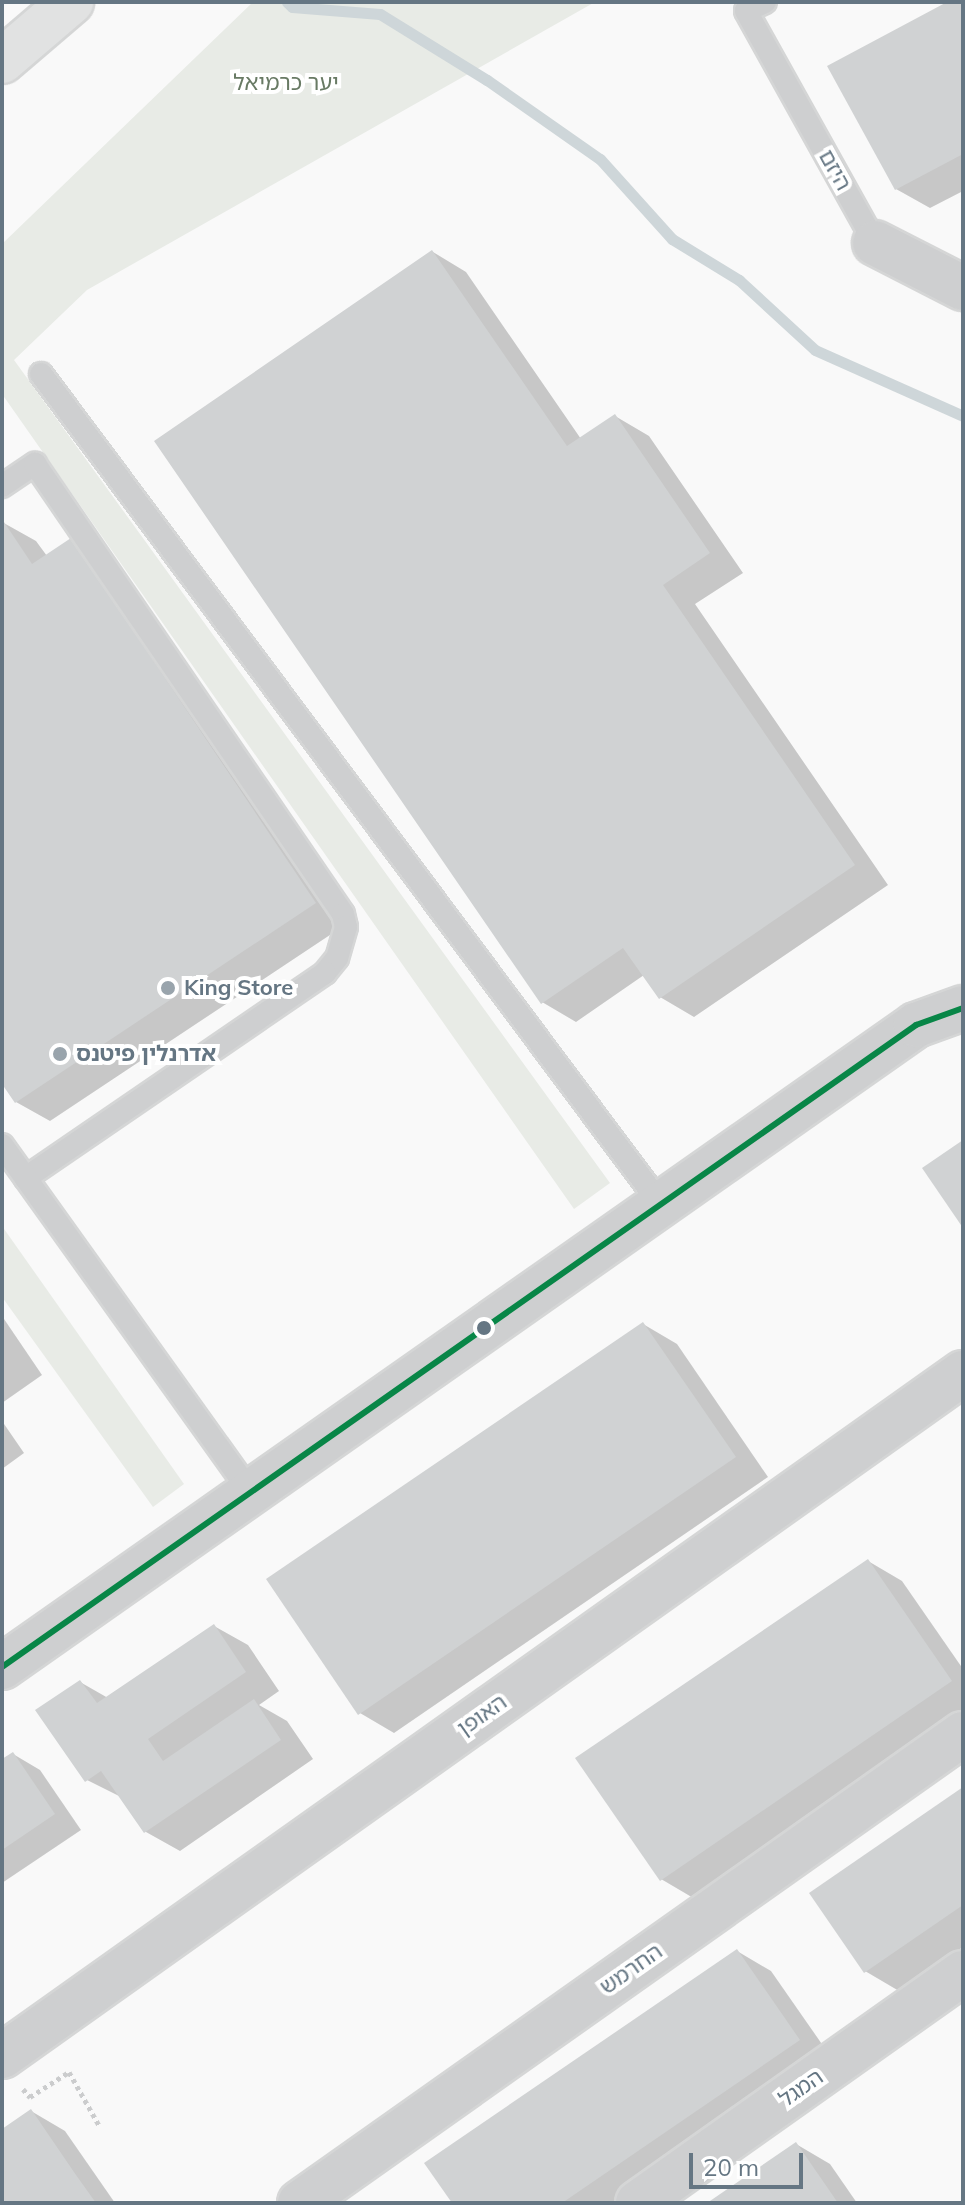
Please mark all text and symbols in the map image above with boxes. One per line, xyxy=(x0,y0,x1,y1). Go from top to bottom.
park label: יער כרמיאל xyxy=(233,70,339,96)
street label: היזם xyxy=(813,145,857,195)
place label: King Store xyxy=(184,975,293,1001)
marker: King Store xyxy=(159,979,177,997)
place label: אדרנלין פיטנס xyxy=(76,1041,216,1067)
marker: אדרנלין פיטנס xyxy=(51,1045,69,1063)
unlabelled marker xyxy=(476,1320,492,1336)
street label: האופן xyxy=(452,1689,512,1741)
street label: החרמש xyxy=(595,1938,667,2000)
street label: המגל xyxy=(774,2064,828,2112)
scale bar xyxy=(693,2137,807,2187)
text: 20 m xyxy=(703,2152,759,2182)

